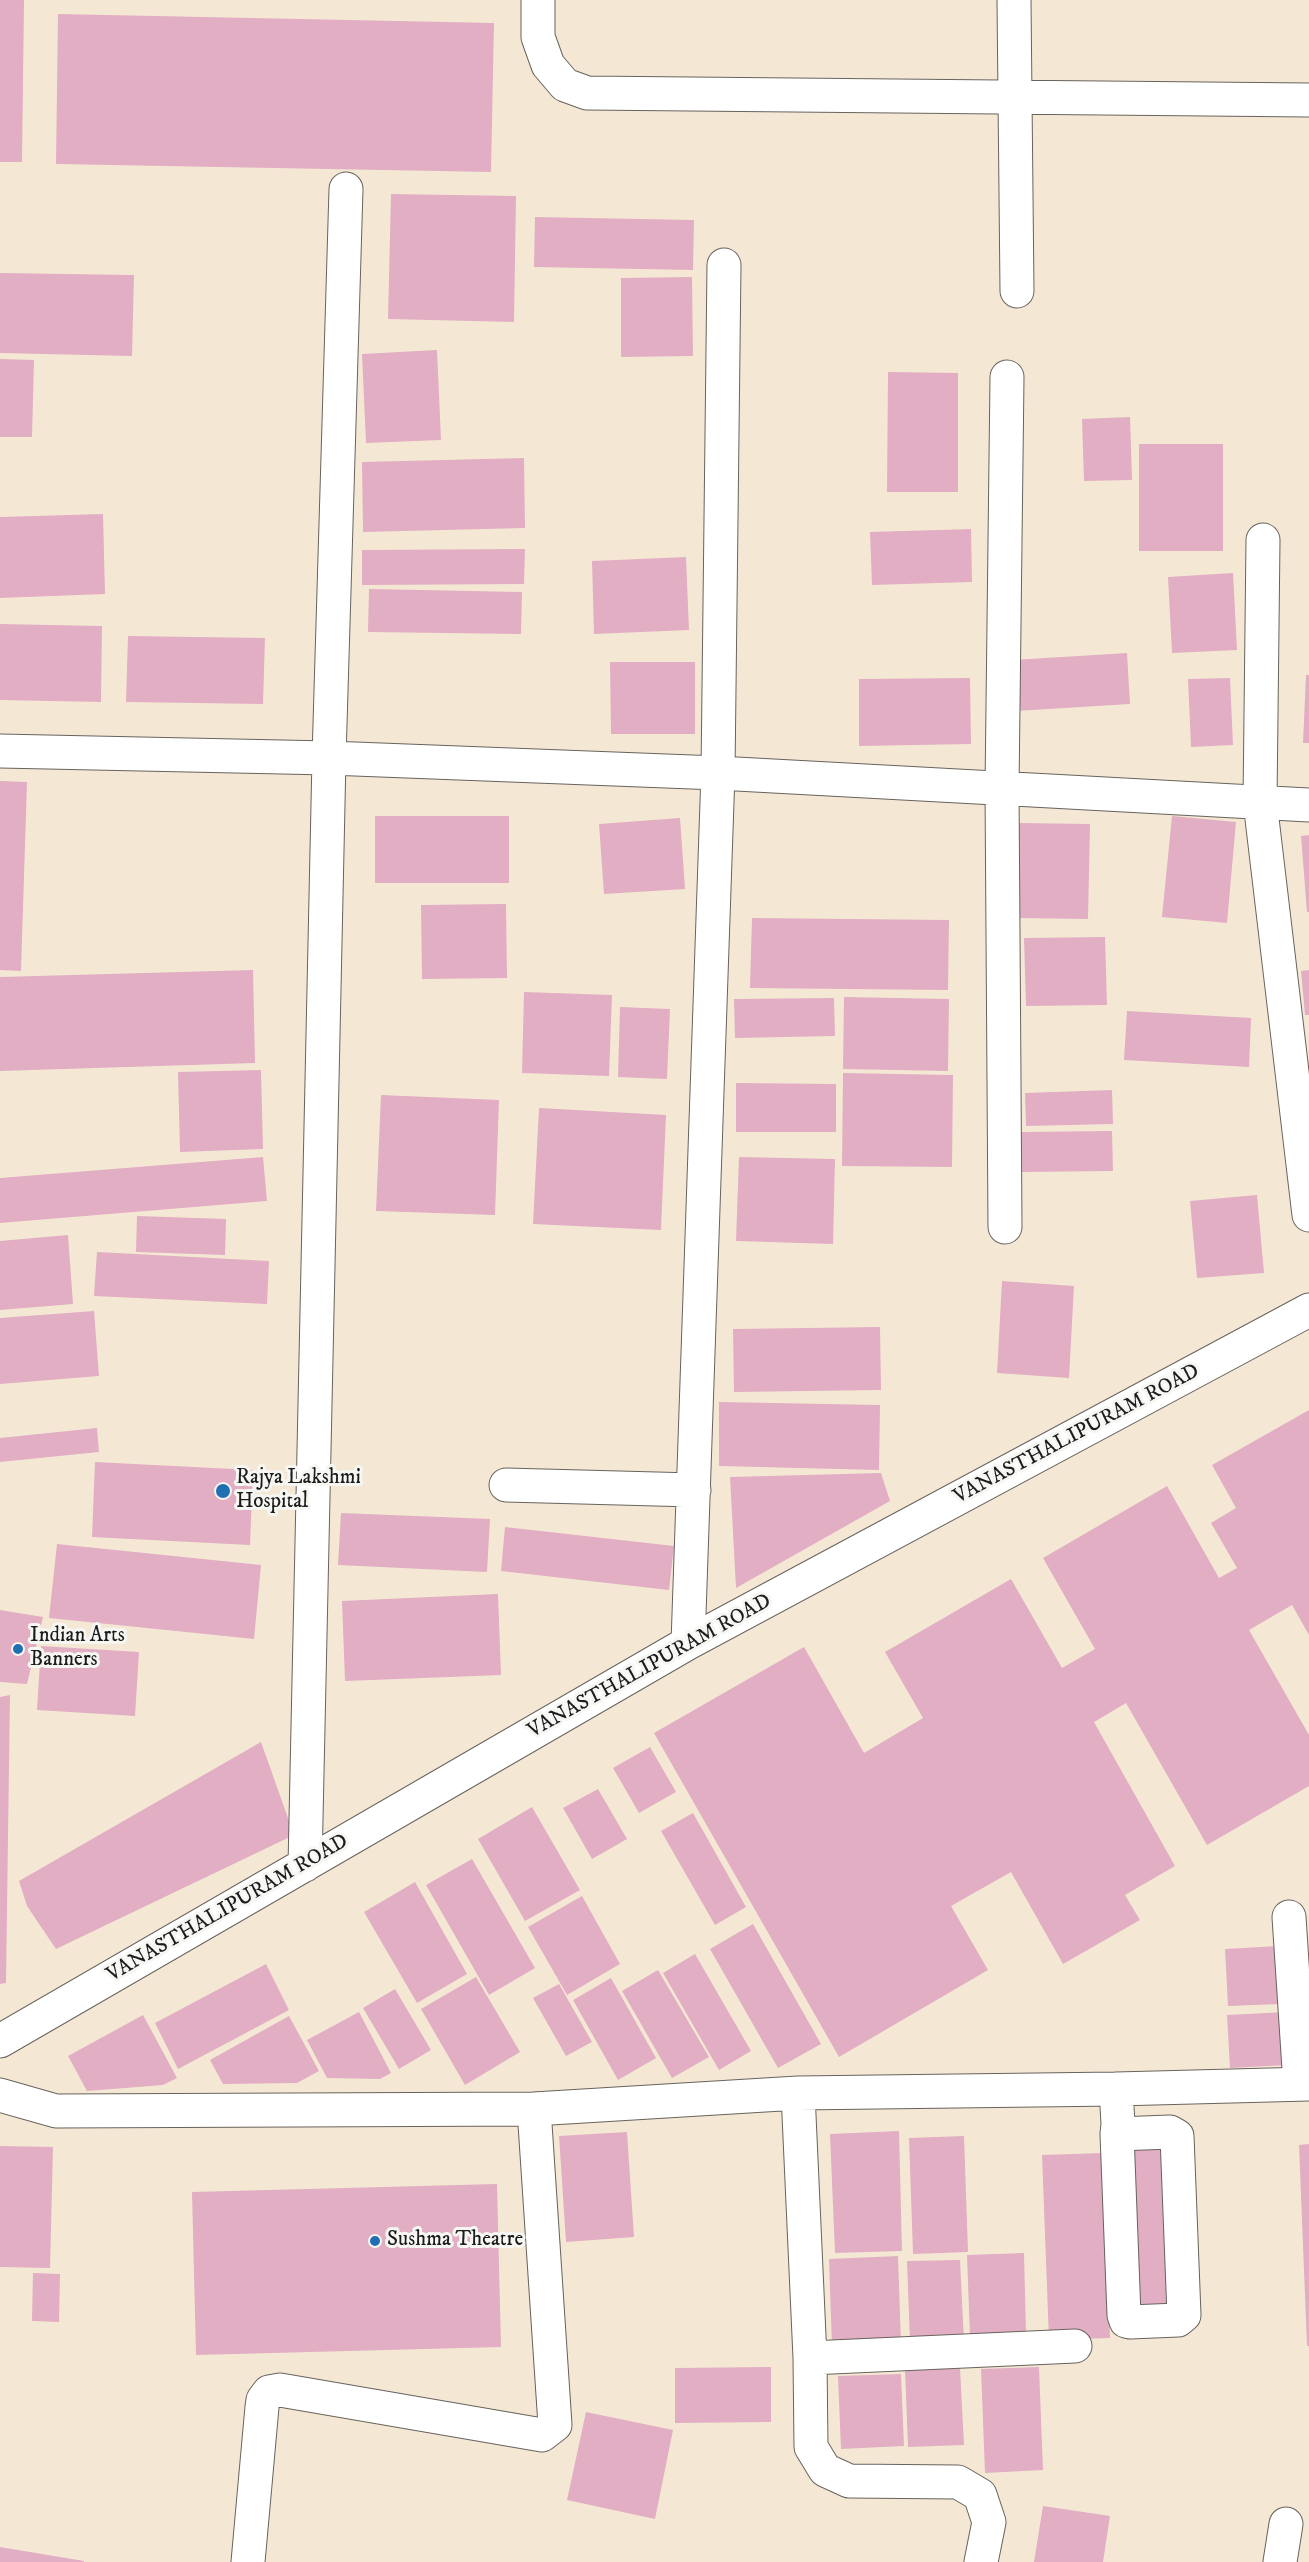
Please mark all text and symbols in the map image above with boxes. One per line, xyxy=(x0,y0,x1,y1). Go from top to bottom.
street label: VANASTHALIPURAM ROAD xyxy=(950,1359,1204,1511)
place label: Rajya Lakshmi Hospital xyxy=(236,1466,361,1516)
marker: Rajya Lakshmi Hospital xyxy=(214,1482,232,1500)
street label: VANASTHALIPURAM ROAD xyxy=(524,1589,776,1745)
place label: Indian Arts Banners xyxy=(30,1624,125,1674)
marker: Indian Arts Banners xyxy=(11,1642,25,1656)
street label: VANASTHALIPURAM ROAD xyxy=(103,1829,353,1989)
place label: Sushma Theatre xyxy=(387,2228,523,2254)
marker: Sushma Theatre xyxy=(368,2234,382,2248)

